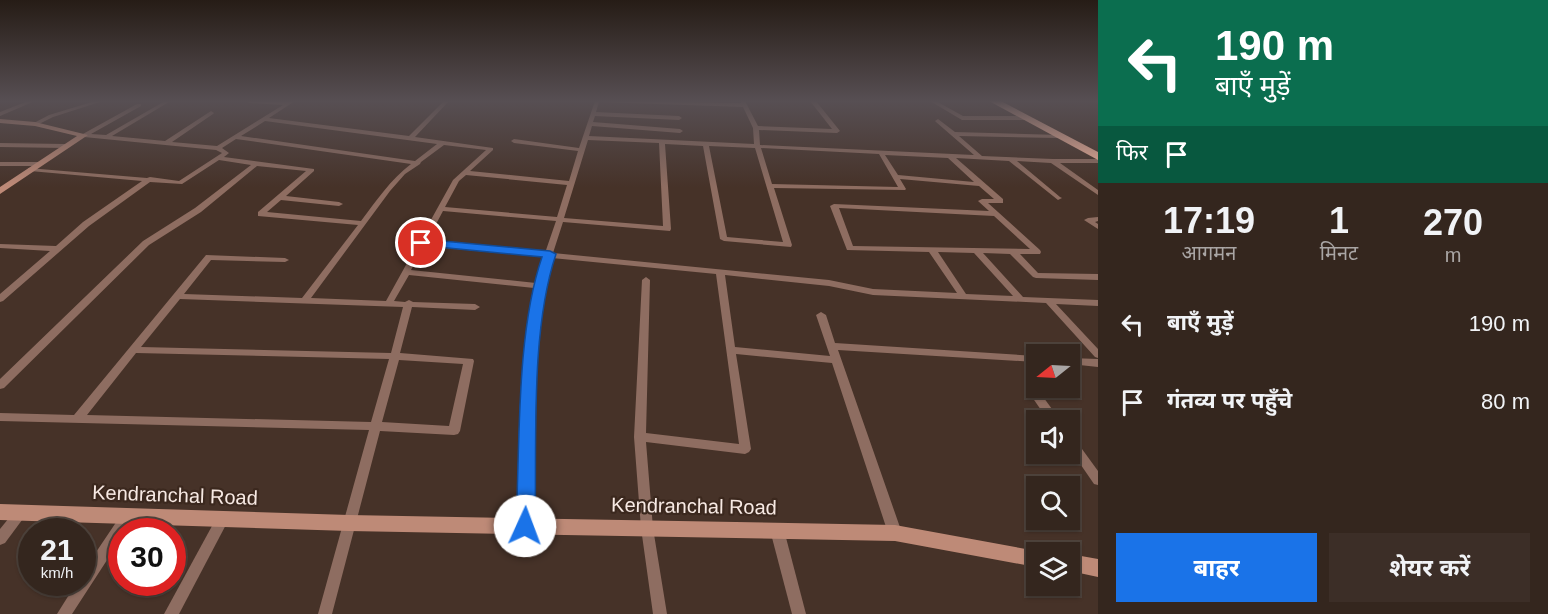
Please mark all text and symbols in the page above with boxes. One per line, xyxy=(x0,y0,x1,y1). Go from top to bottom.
text: 190 m xyxy=(1215,22,1334,69)
icon: left xyxy=(1116,24,1194,102)
text: बाएँ मुड़ें xyxy=(1215,71,1290,101)
icon: arrive xyxy=(1160,138,1193,171)
text: फिर xyxy=(1116,140,1148,165)
text: 17:19 xyxy=(1163,200,1255,241)
text: 1 xyxy=(1329,200,1349,241)
text: 270 xyxy=(1423,202,1483,243)
pin xyxy=(395,217,446,268)
icon: arrive xyxy=(404,226,437,259)
text: आगमन xyxy=(1182,242,1236,264)
text: मिनट xyxy=(1320,242,1358,264)
text: m xyxy=(1445,244,1461,266)
icon: left xyxy=(1116,308,1149,341)
text: बाएँ मुड़ें xyxy=(1167,310,1233,335)
text: 190 m xyxy=(1469,311,1530,336)
north arrow xyxy=(1026,344,1080,398)
map controls xyxy=(1026,344,1080,596)
icon: arrive xyxy=(1116,386,1149,419)
text: गंतव्य पर पहुँचे xyxy=(1167,388,1292,413)
text: 80 m xyxy=(1481,389,1530,414)
button: sound xyxy=(1026,410,1080,464)
button: search xyxy=(1026,476,1080,530)
street label: Kendranchal Road xyxy=(92,481,258,509)
position arrow xyxy=(493,494,557,558)
street label: Kendranchal Road xyxy=(611,494,777,518)
speed limit sign: 30 xyxy=(108,518,186,596)
text: 21 xyxy=(40,533,74,566)
button: बाहर xyxy=(1116,533,1317,602)
button: शेयर करें xyxy=(1329,533,1530,602)
button: layers xyxy=(1026,542,1080,596)
text: km/h xyxy=(41,564,73,581)

